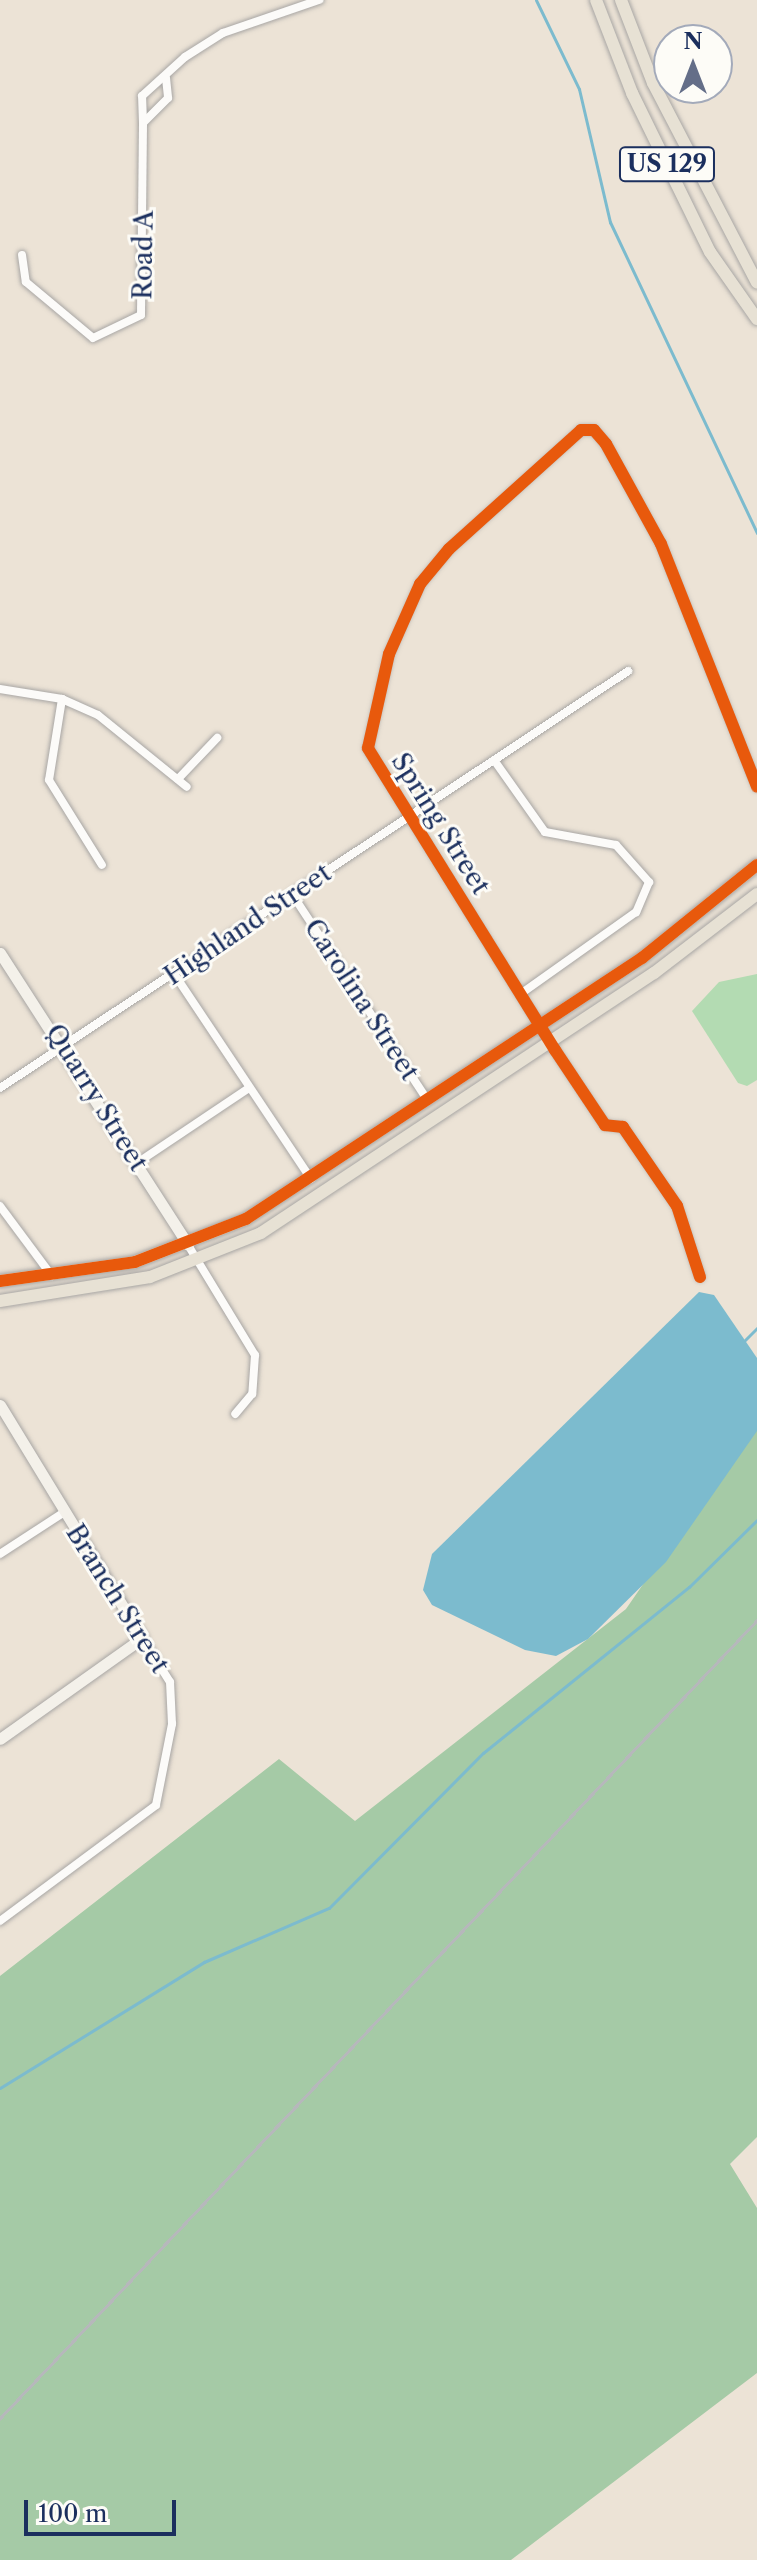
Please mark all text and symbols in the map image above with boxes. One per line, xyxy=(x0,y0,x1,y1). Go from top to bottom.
north arrow xyxy=(653,24,733,104)
text: N xyxy=(683,28,703,55)
road number: US 129 xyxy=(617,144,717,184)
street label: Road A xyxy=(128,209,160,301)
street label: Spring Street xyxy=(384,747,496,901)
street label: Highland Street xyxy=(159,858,337,992)
street label: Carolina Street xyxy=(297,913,425,1087)
street label: Quarry Street xyxy=(38,1018,154,1178)
street label: Branch Street xyxy=(59,1519,175,1679)
scale bar xyxy=(28,2484,180,2534)
text: 100 m xyxy=(38,2499,107,2528)

